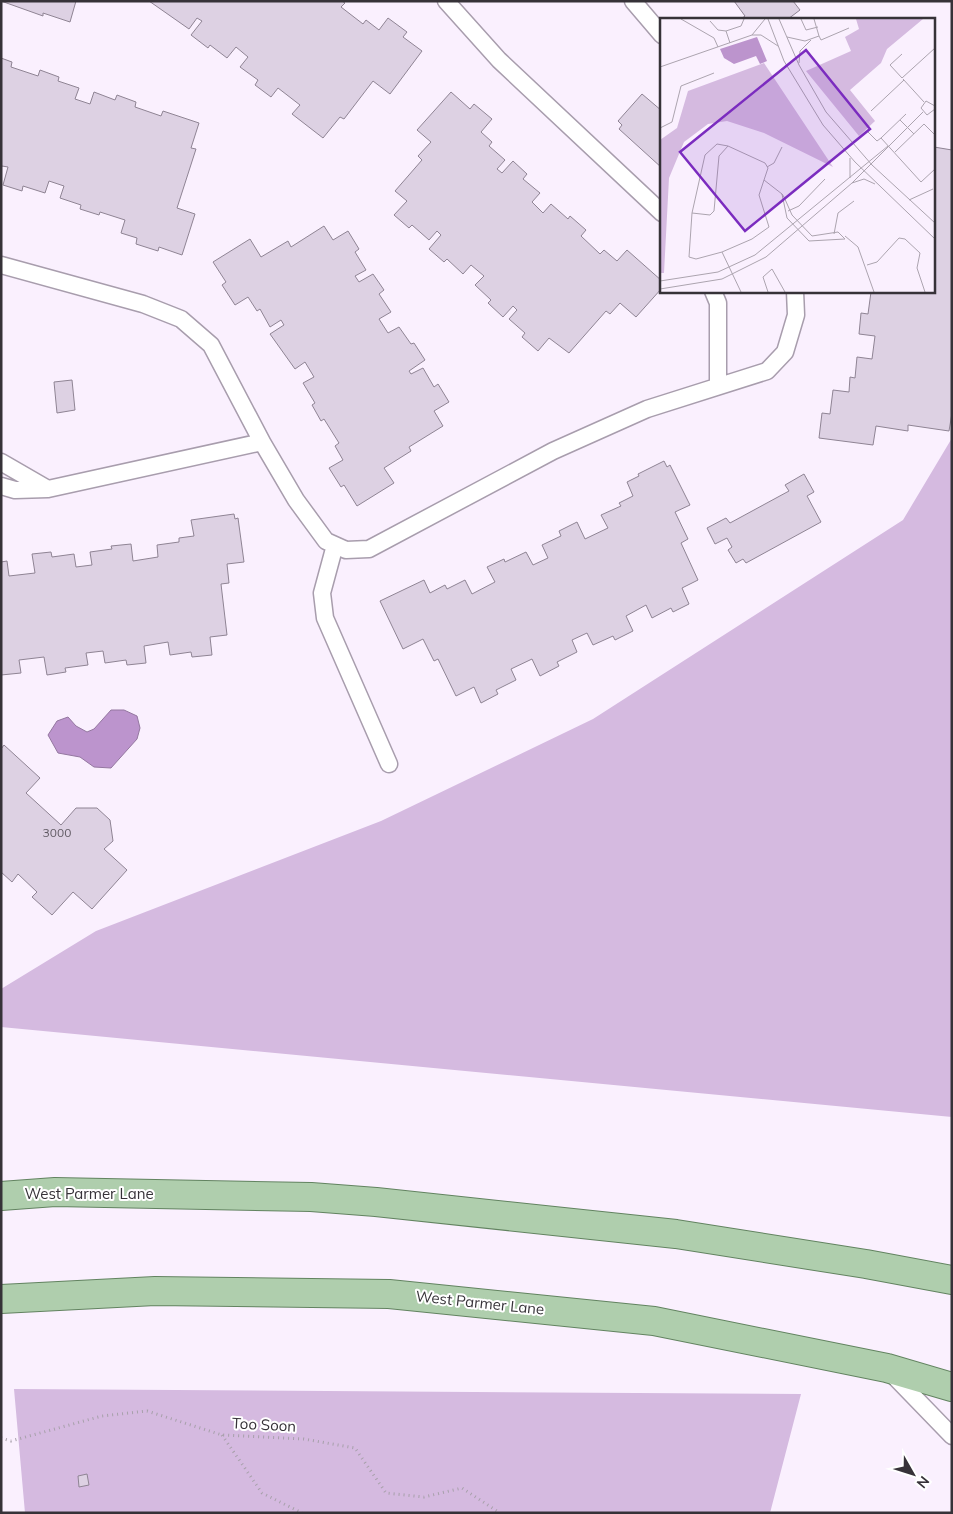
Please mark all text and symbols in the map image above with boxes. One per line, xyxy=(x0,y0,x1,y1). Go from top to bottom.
inset map xyxy=(660,18,936,292)
house number: 3000 xyxy=(43,825,71,840)
street label: West Parmer Lane xyxy=(24,1184,154,1203)
street label: West Parmer Lane xyxy=(415,1286,545,1319)
street label: Too Soon xyxy=(231,1413,297,1436)
north arrow xyxy=(888,1449,938,1499)
text: N xyxy=(913,1472,933,1492)

